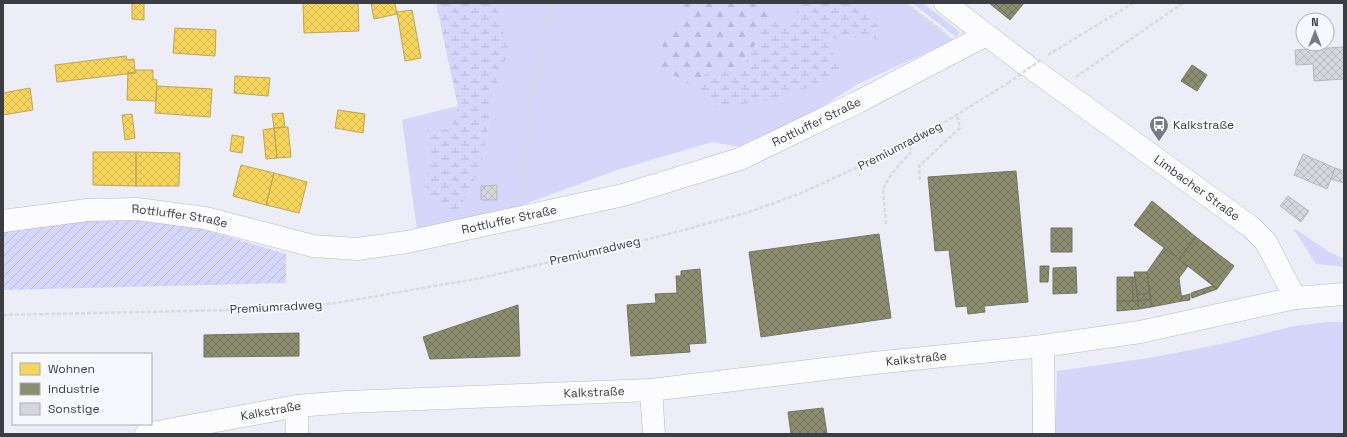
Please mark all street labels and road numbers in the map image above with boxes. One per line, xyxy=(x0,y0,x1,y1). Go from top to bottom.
street label: Rottluffer Straße xyxy=(769,94,864,150)
street label: Premiumradweg xyxy=(855,118,945,174)
street label: Limbacher Straße xyxy=(1151,151,1243,224)
street label: Rottluffer Straße xyxy=(132,201,229,232)
street label: Rottluffer Straße xyxy=(460,202,558,238)
street label: Premiumradweg xyxy=(548,233,642,269)
street label: Premiumradweg xyxy=(229,297,323,317)
street label: Kalkstraße xyxy=(885,348,947,370)
street label: Kalkstraße xyxy=(563,383,625,401)
street label: Kalkstraße xyxy=(239,398,302,424)

